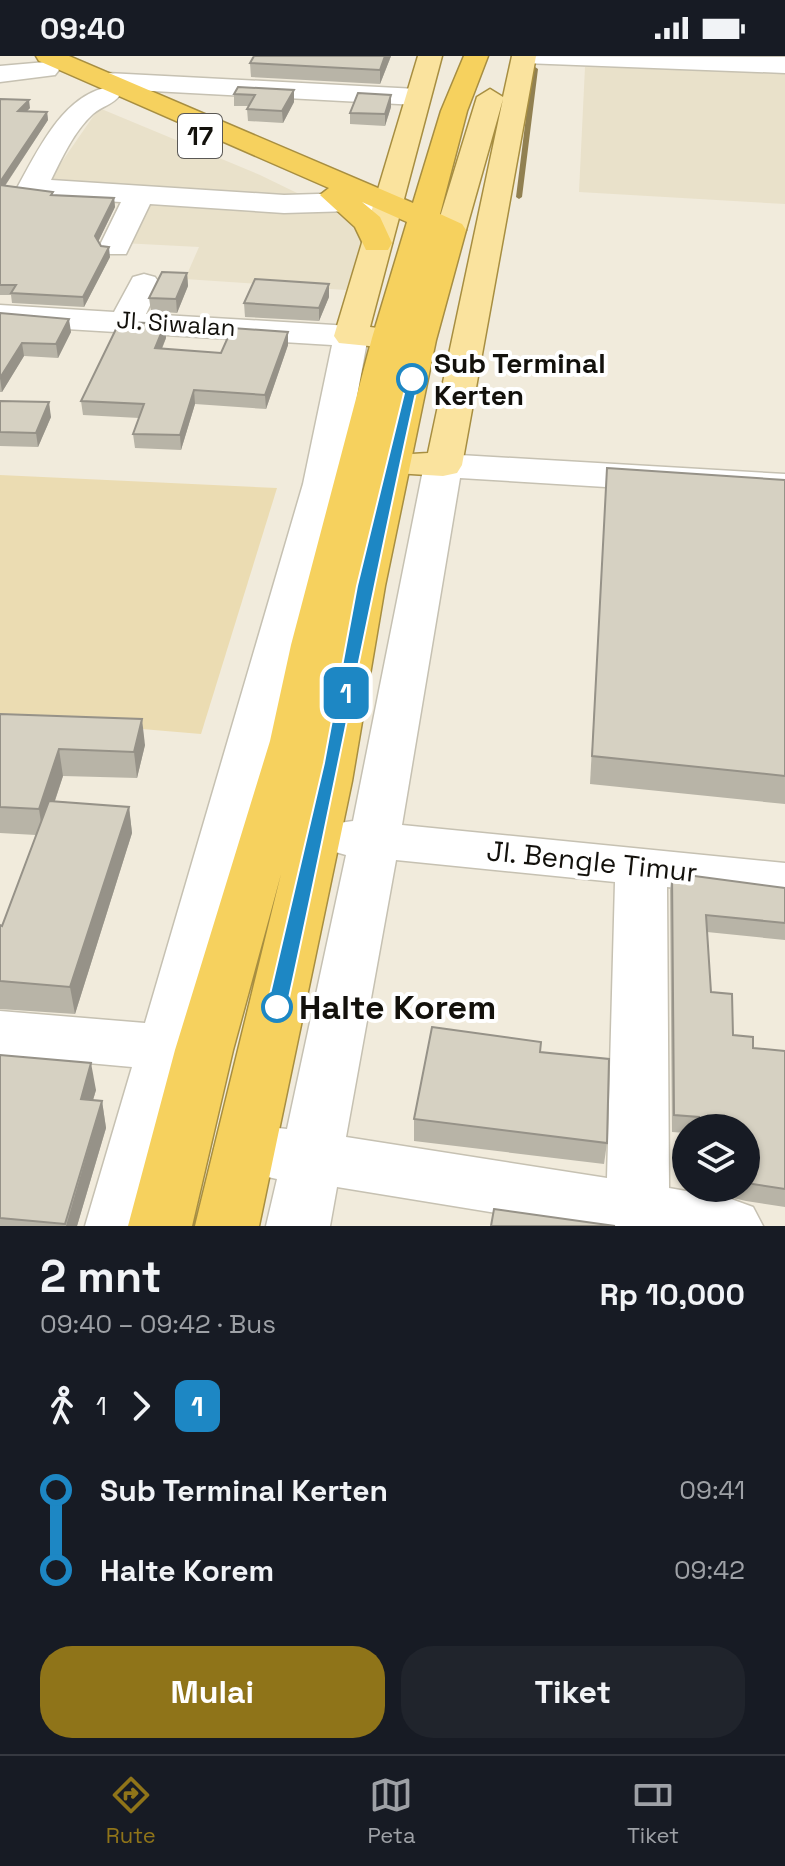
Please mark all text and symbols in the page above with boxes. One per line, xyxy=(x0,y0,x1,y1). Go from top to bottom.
text: 09:40 xyxy=(40,9,125,48)
road number: 17 xyxy=(178,114,222,158)
street label: Jl. Siwalan xyxy=(115,304,237,343)
place label: Sub Terminal Kerten xyxy=(434,345,606,413)
marker: Sub Terminal Kerten xyxy=(397,364,427,394)
line badge: 1 xyxy=(320,667,372,719)
text: 1 xyxy=(340,675,352,711)
street label: Jl. Bengle Timur xyxy=(485,832,699,890)
place label: Halte Korem xyxy=(299,986,496,1029)
marker: Halte Korem xyxy=(262,992,292,1022)
map controls xyxy=(672,1114,760,1202)
button: layers xyxy=(672,1114,760,1202)
text: 2 mnt xyxy=(40,1249,161,1305)
text: Rp 10,000 xyxy=(600,1275,745,1314)
text: 09:40 – 09:42 · Bus xyxy=(40,1307,276,1341)
icon: walk xyxy=(40,1384,84,1428)
icon: forward xyxy=(119,1384,163,1428)
text: 1 xyxy=(191,1388,204,1424)
text: 1 xyxy=(96,1389,107,1423)
text: Sub Terminal Kerten xyxy=(100,1471,388,1510)
text: 09:41 xyxy=(679,1473,745,1507)
text: Halte Korem xyxy=(100,1551,274,1590)
text: 09:42 xyxy=(674,1553,745,1587)
button: Mulai xyxy=(40,1646,385,1738)
button: Tiket xyxy=(401,1646,745,1738)
tab: Rute xyxy=(106,1773,156,1849)
tab: Peta xyxy=(367,1773,416,1849)
tab: Tiket xyxy=(627,1773,679,1849)

